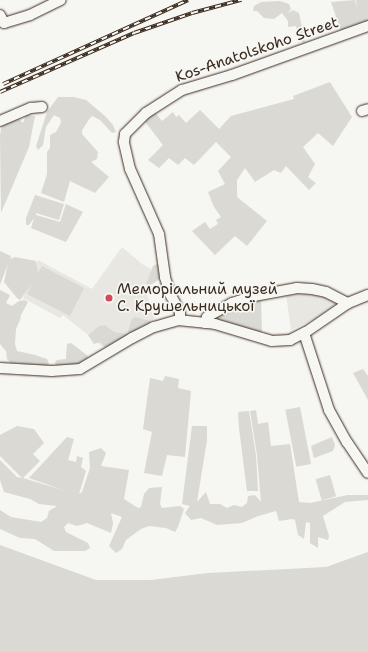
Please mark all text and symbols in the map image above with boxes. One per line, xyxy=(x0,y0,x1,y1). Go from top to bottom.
street label: Kos-Anatolskoho Street xyxy=(173,14,341,86)
place label: Меморіальний музей С. Крушельницької xyxy=(117,280,278,315)
marker: Меморіальний музей С. Крушельницької xyxy=(104,293,114,303)

